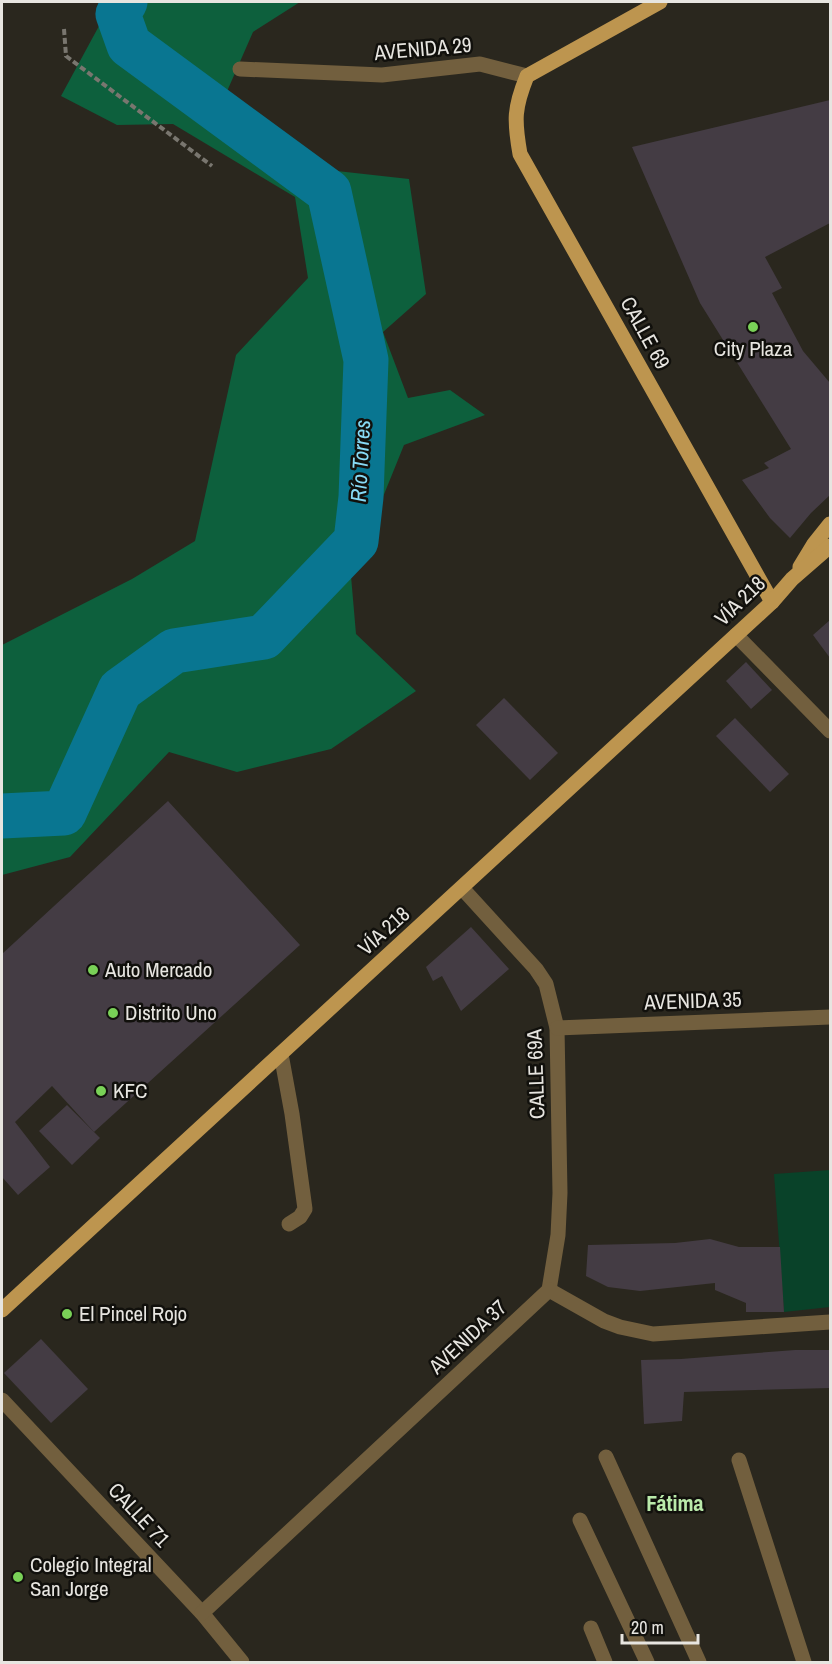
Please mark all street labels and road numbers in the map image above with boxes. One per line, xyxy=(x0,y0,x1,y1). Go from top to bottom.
street label: AVENIDA 29 xyxy=(372,30,473,67)
street label: CALLE 69 xyxy=(614,291,677,374)
street label: VÍA 218 xyxy=(708,569,771,632)
street label: VÍA 218 xyxy=(352,900,416,962)
street label: AVENIDA 35 xyxy=(643,984,742,1017)
street label: CALLE 69A xyxy=(519,1028,552,1119)
street label: AVENIDA 37 xyxy=(421,1293,513,1381)
street label: CALLE 71 xyxy=(102,1476,177,1554)

